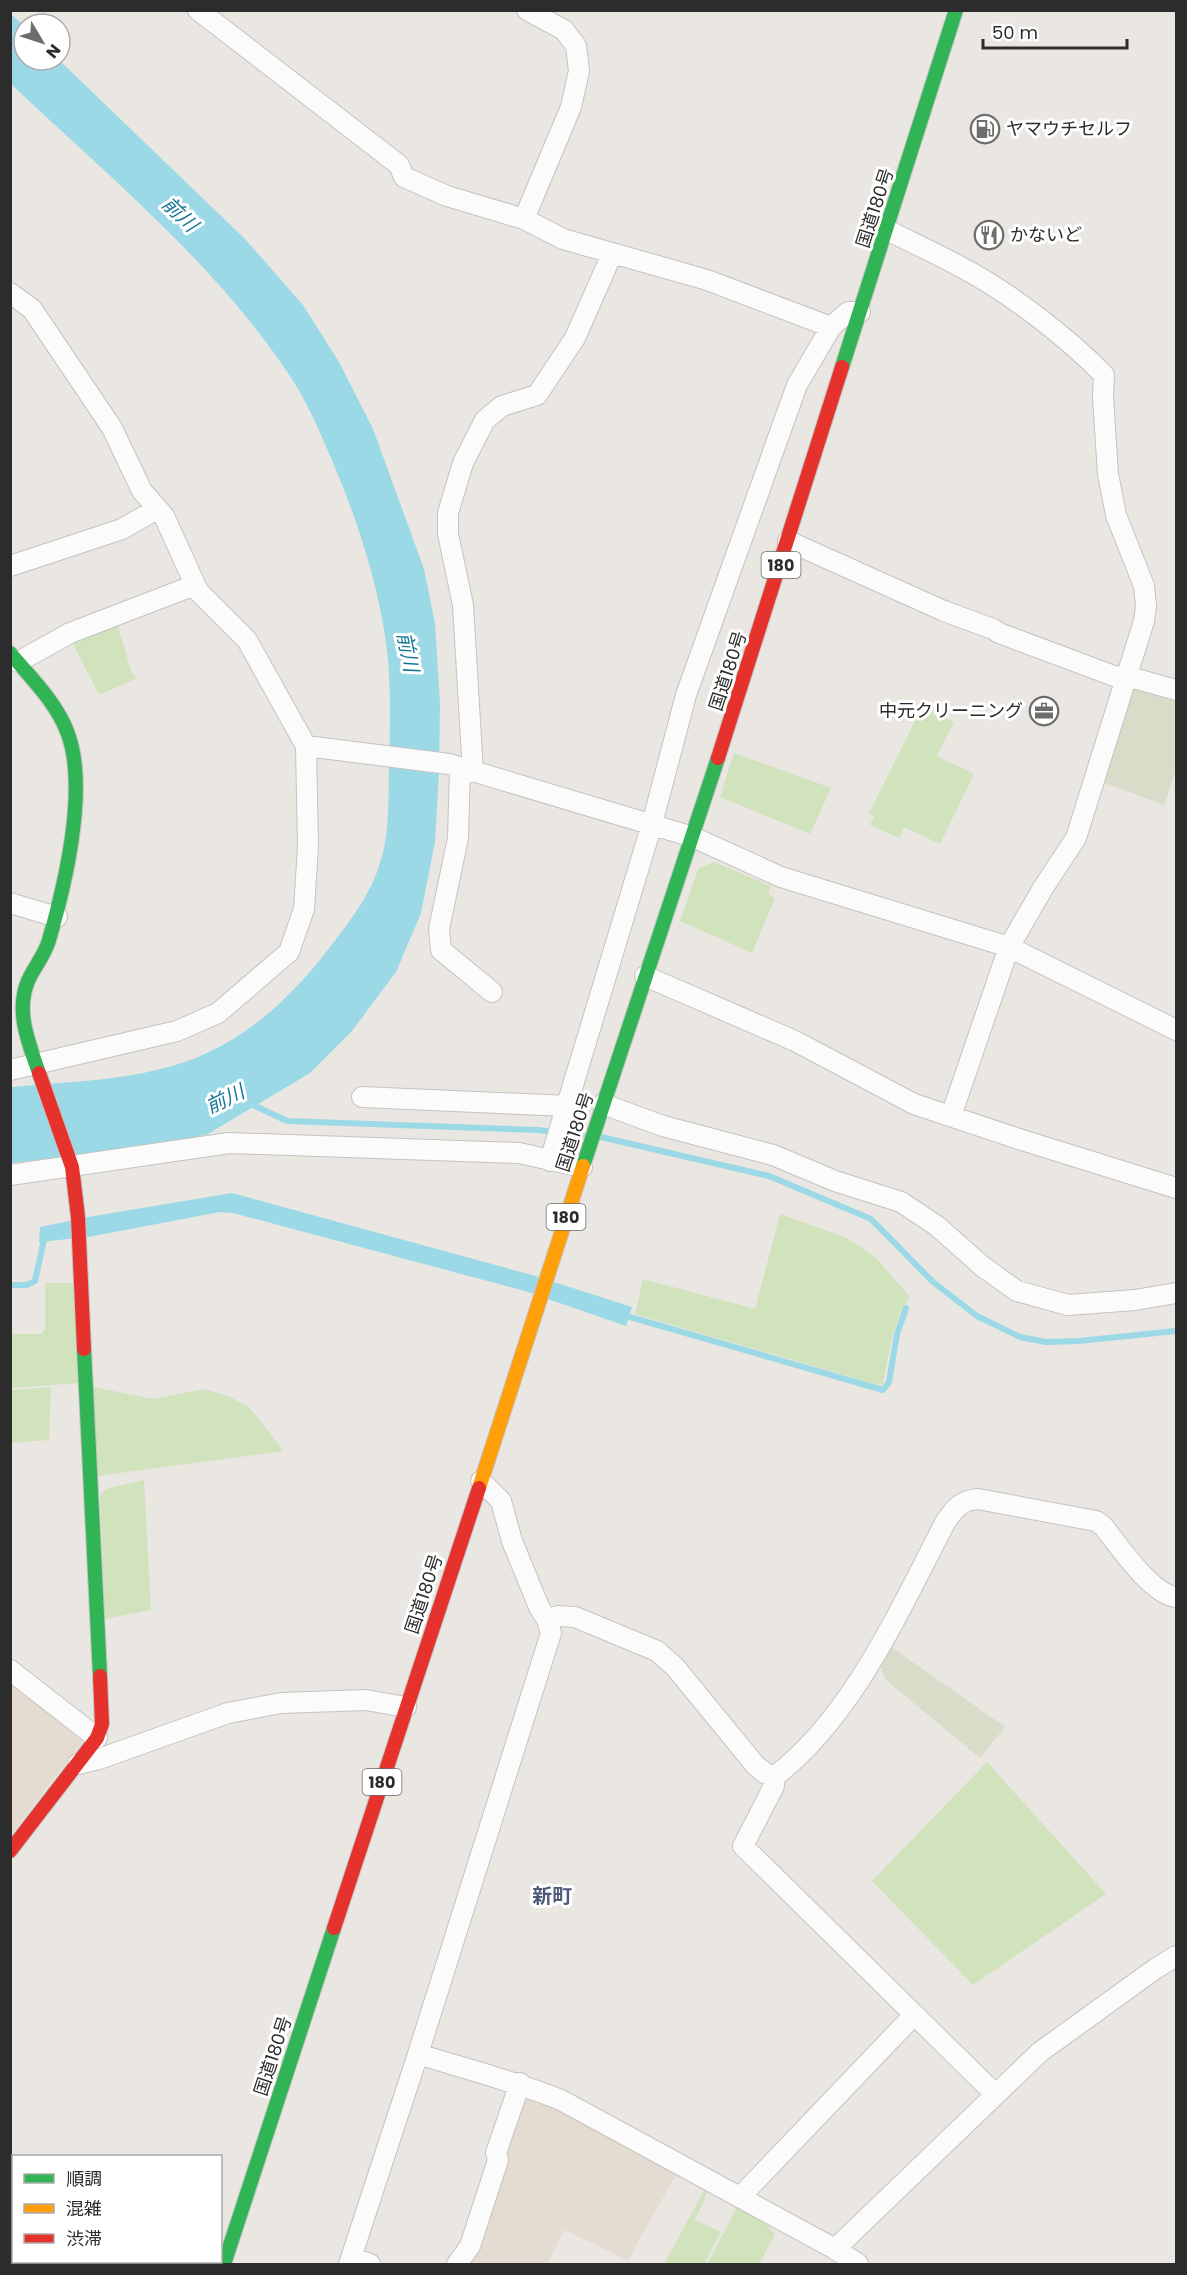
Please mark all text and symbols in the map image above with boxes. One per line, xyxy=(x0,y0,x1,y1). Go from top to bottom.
north arrow xyxy=(12,12,72,72)
scale bar xyxy=(983,12,1127,50)
text: 50 m xyxy=(992,20,1038,45)
text: N xyxy=(41,39,66,63)
fuel station icon: ヤマウチセルフ xyxy=(969,113,1001,145)
place label: ヤマウチセルフ xyxy=(1006,116,1132,141)
street label: 国道180号 xyxy=(850,165,899,251)
water label: 前川 xyxy=(156,190,206,239)
restaurant icon: かないど xyxy=(973,219,1005,251)
place label: かないど xyxy=(1010,222,1082,247)
road number: 180 xyxy=(762,552,800,578)
street label: 国道180号 xyxy=(703,628,752,714)
water label: 前川 xyxy=(390,630,426,676)
office icon: 中元クリーニング xyxy=(1028,695,1060,727)
place label: 中元クリーニング xyxy=(879,698,1023,723)
water label: 前川 xyxy=(201,1077,251,1120)
street label: 国道180号 xyxy=(550,1089,599,1175)
road number: 180 xyxy=(546,1204,586,1230)
street label: 国道180号 xyxy=(399,1551,448,1637)
road number: 180 xyxy=(362,1769,401,1795)
district label: 新町 xyxy=(532,1882,572,1910)
street label: 国道180号 xyxy=(248,2013,297,2099)
legend xyxy=(12,2155,222,2263)
text: 順調 xyxy=(66,2166,102,2191)
text: 混雑 xyxy=(66,2196,102,2221)
text: 渋滞 xyxy=(66,2226,102,2251)

